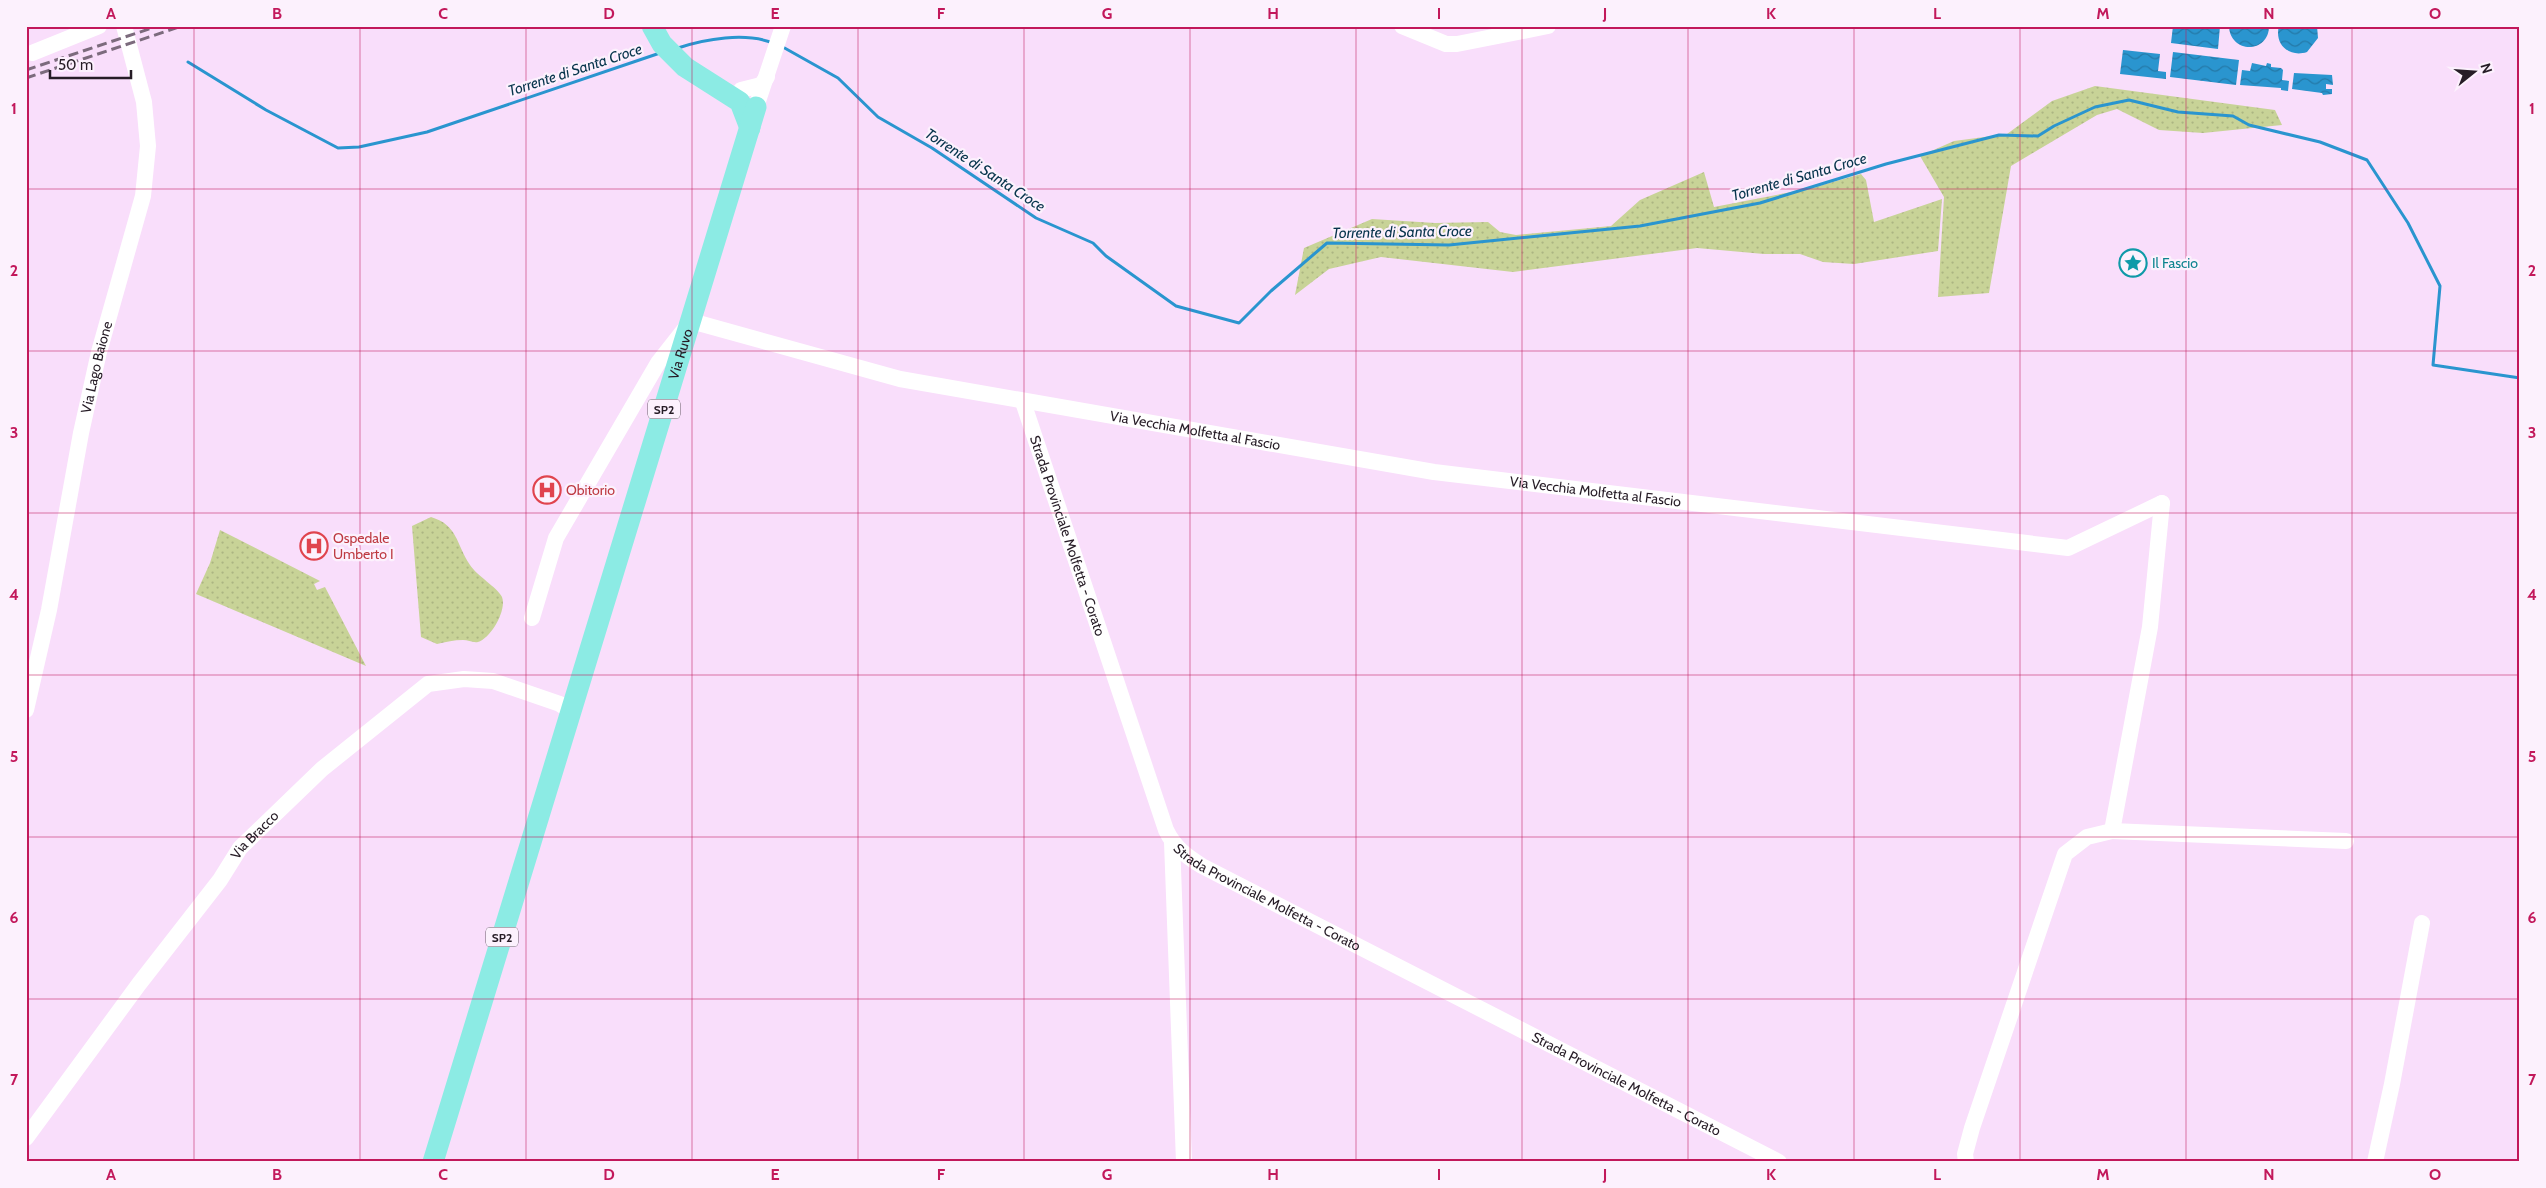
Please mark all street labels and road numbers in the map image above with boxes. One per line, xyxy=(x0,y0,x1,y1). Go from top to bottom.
street label: Via Lago Baione xyxy=(77,319,116,415)
street label: Via Ruvo xyxy=(664,326,697,382)
road number: SP2 xyxy=(648,399,680,418)
street label: Via Vecchia Molfetta al Fascio xyxy=(1109,407,1282,454)
street label: Strada Provinciale Molfetta - Corato xyxy=(1026,433,1110,639)
street label: Via Vecchia Molfetta al Fascio xyxy=(1509,472,1682,511)
street label: Via Bracco xyxy=(226,806,283,862)
street label: Strada Provinciale Molfetta - Corato xyxy=(1170,839,1364,955)
road number: SP2 xyxy=(486,928,518,946)
street label: Strada Provinciale Molfetta - Corato xyxy=(1529,1028,1724,1140)

